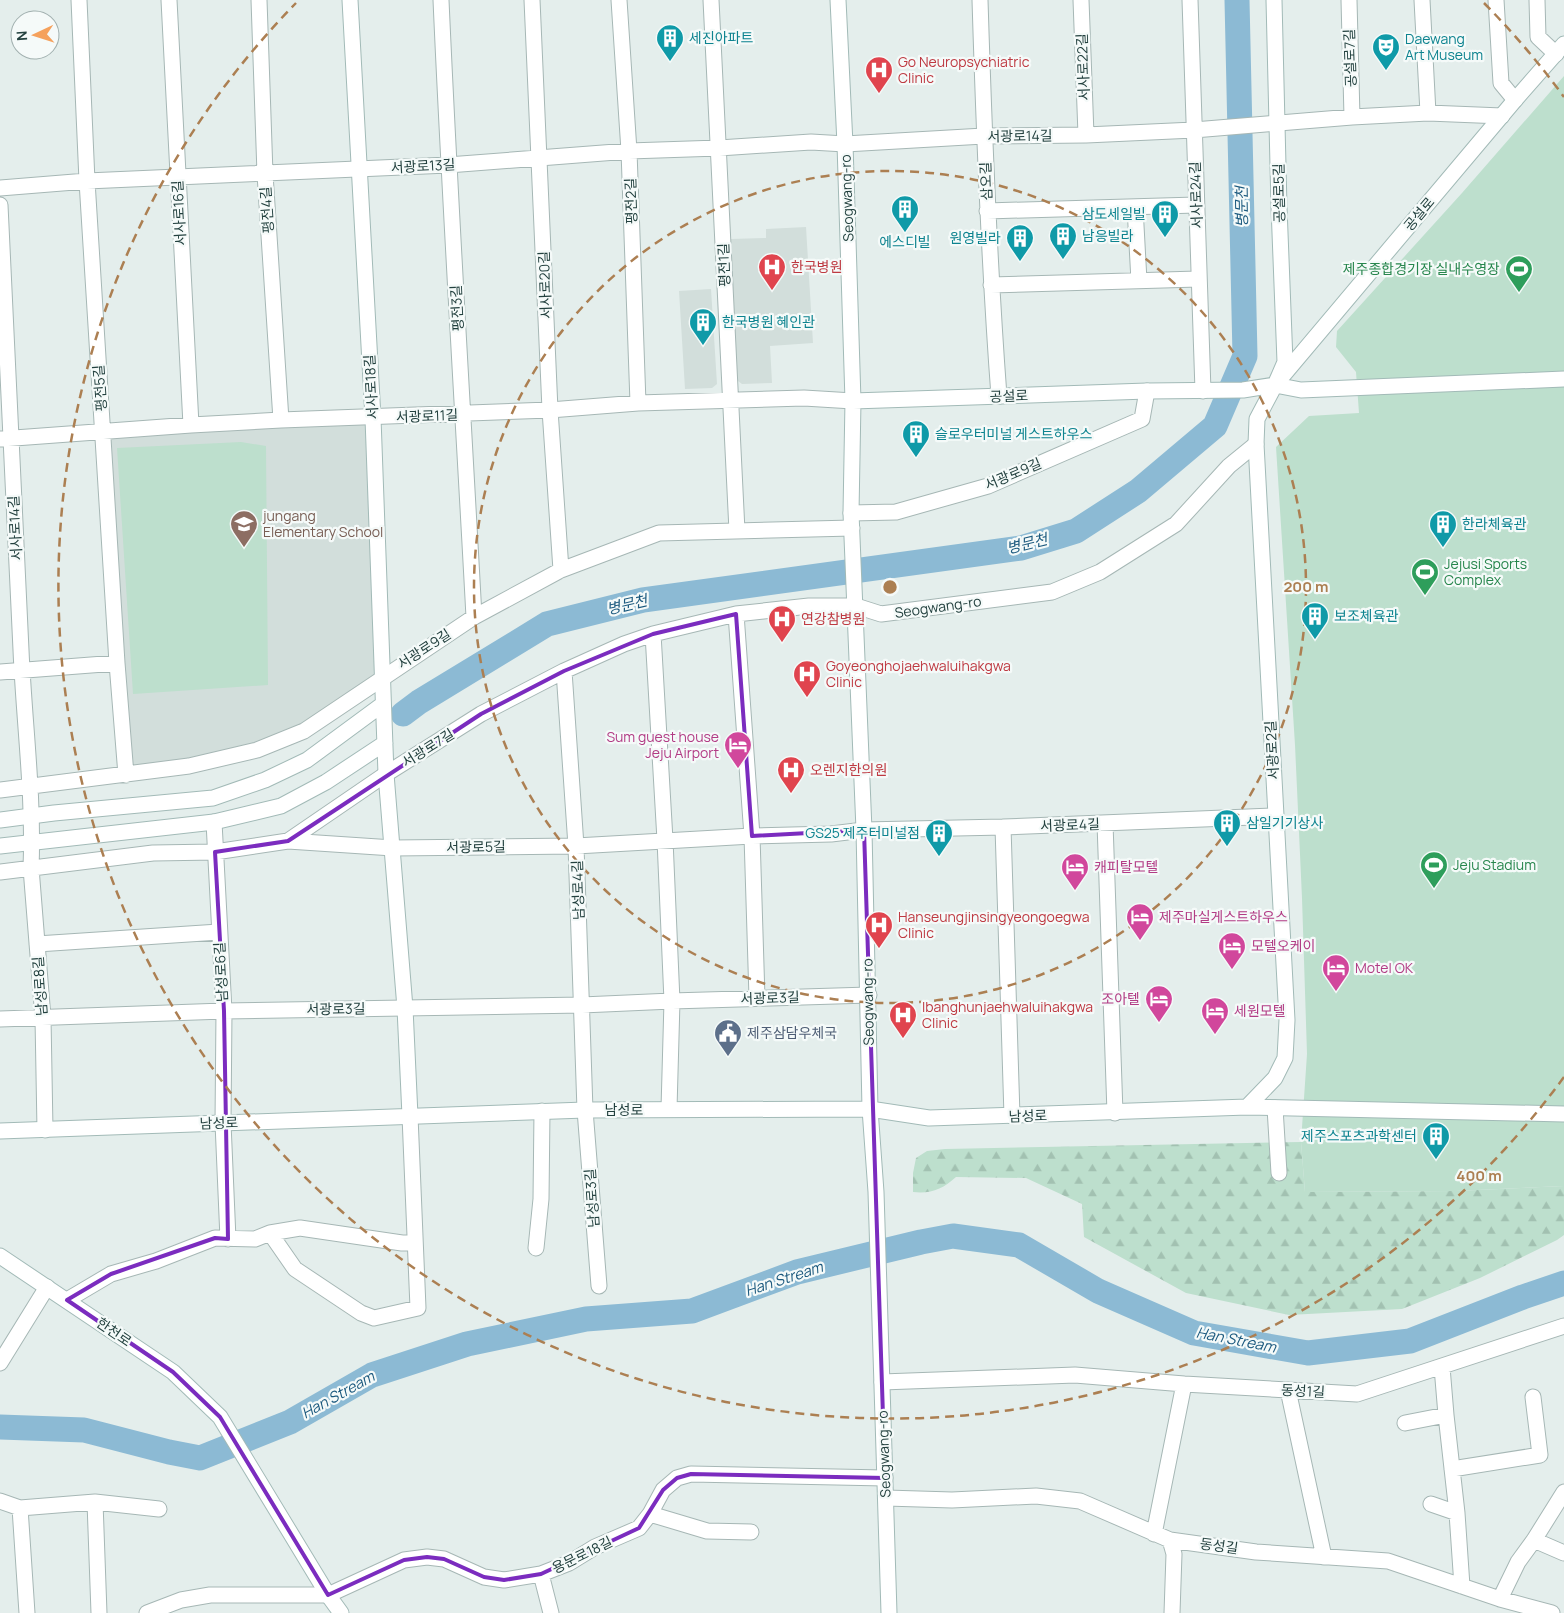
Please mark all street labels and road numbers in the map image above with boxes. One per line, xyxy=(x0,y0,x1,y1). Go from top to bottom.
street label: 공설로7길 xyxy=(1339,28,1360,88)
street label: 서사로22길 xyxy=(1072,33,1093,101)
street label: 서광로14길 xyxy=(987,125,1053,146)
street label: 서광로13길 xyxy=(390,154,456,177)
street label: Seogwang-ro xyxy=(835,154,858,242)
street label: 삼오길 xyxy=(975,161,996,201)
street label: 서사로24길 xyxy=(1185,161,1206,229)
street label: 공설로5길 xyxy=(1268,163,1289,223)
street label: 평전2길 xyxy=(620,177,641,225)
street label: 서사로16길 xyxy=(167,180,190,246)
street label: 평전4길 xyxy=(255,186,278,234)
street label: 공설로 xyxy=(1399,193,1438,235)
street label: 평전1길 xyxy=(713,243,734,287)
street label: 서사로20길 xyxy=(534,251,555,319)
street label: 평전3길 xyxy=(446,284,467,332)
street label: 서사로18길 xyxy=(359,354,382,420)
street label: 평전5길 xyxy=(88,364,111,412)
street label: 공설로 xyxy=(989,385,1029,406)
street label: 서광로11길 xyxy=(395,405,459,426)
street label: 서광로9길 xyxy=(981,453,1044,494)
street label: 서사로14길 xyxy=(3,495,26,561)
street label: Seogwang-ro xyxy=(893,591,982,622)
street label: 서광로9길 xyxy=(393,624,454,673)
street label: 서광로2길 xyxy=(1260,720,1283,780)
street label: 서광로7길 xyxy=(398,724,458,771)
street label: 서광로4길 xyxy=(1040,814,1100,835)
street label: 서광로5길 xyxy=(446,836,506,857)
street label: 남성로4길 xyxy=(567,860,588,920)
street label: 남성로6길 xyxy=(209,941,232,1003)
street label: 남성로8길 xyxy=(28,956,51,1016)
street label: Seogwang-ro xyxy=(857,958,878,1046)
street label: 서광로3길 xyxy=(740,987,800,1008)
street label: 서광로3길 xyxy=(306,998,366,1019)
street label: 남성로 xyxy=(605,1100,643,1119)
street label: 남성로 xyxy=(1008,1105,1048,1126)
street label: 남성로 xyxy=(199,1112,239,1133)
street label: 남성로3길 xyxy=(580,1168,603,1228)
street label: 한천로 xyxy=(93,1313,136,1350)
street label: 동성1길 xyxy=(1281,1380,1326,1401)
street label: Seogwang-ro xyxy=(872,1410,895,1498)
street label: 용문로18길 xyxy=(548,1532,615,1577)
street label: 동성길 xyxy=(1199,1533,1240,1558)

